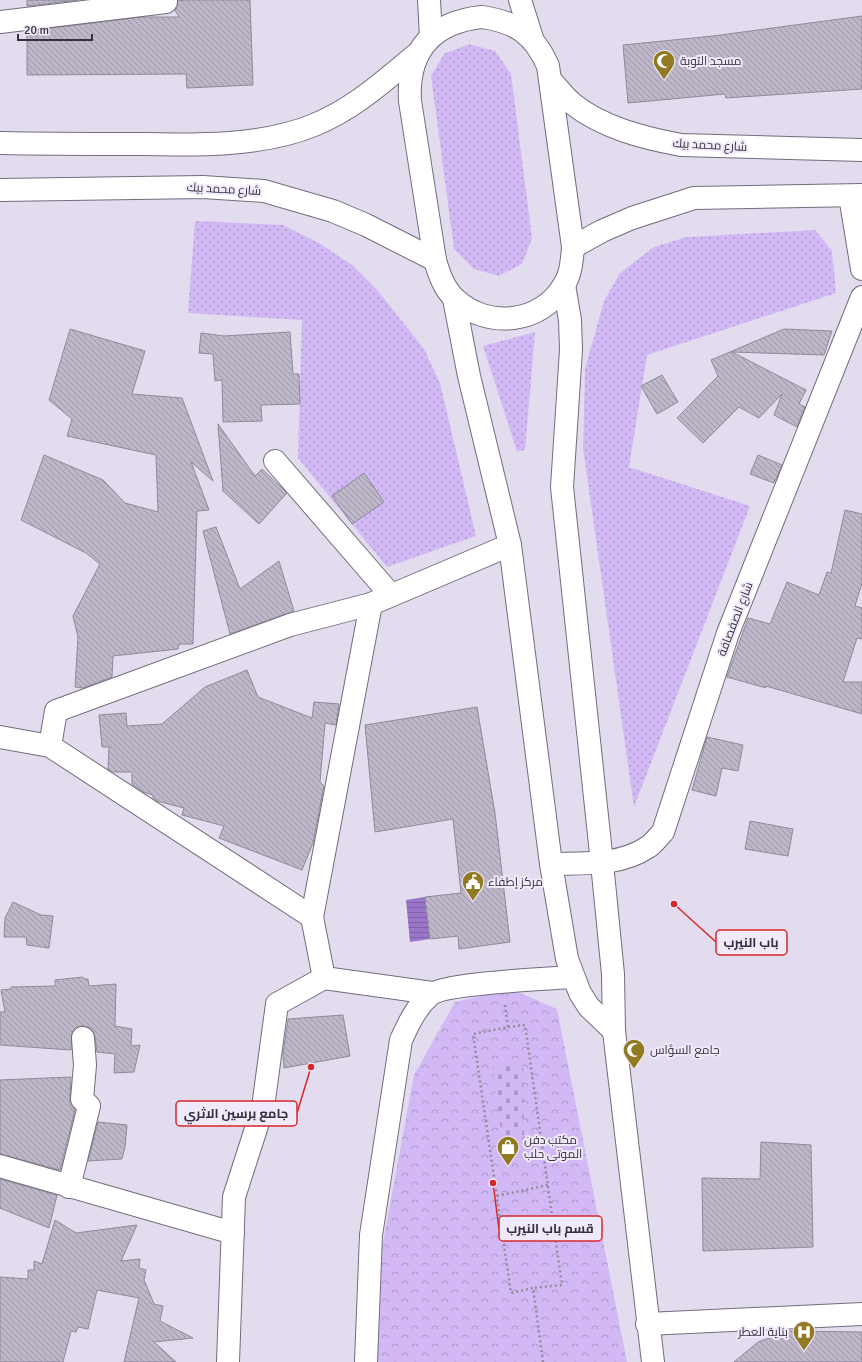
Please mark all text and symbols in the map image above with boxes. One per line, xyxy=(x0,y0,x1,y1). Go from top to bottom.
scale bar xyxy=(18,16,92,42)
text: 20 m xyxy=(24,23,49,38)
mosque icon: مسجد التوبة xyxy=(651,48,677,81)
place label: مسجد التوبة xyxy=(680,54,741,69)
street label: شارع محمد بيك xyxy=(672,136,748,155)
street label: شارع محمد بيك xyxy=(186,180,262,199)
street label: شارع الصفصافة xyxy=(714,580,757,658)
public building icon: مركز إطفاء xyxy=(460,869,486,902)
place label: مركز إطفاء xyxy=(488,875,543,890)
callout: باب النيرب xyxy=(716,930,787,955)
text: باب النيرب xyxy=(723,935,779,951)
mosque icon: جامع السوَّاس xyxy=(621,1037,647,1070)
place label: جامع السوَّاس xyxy=(650,1043,720,1058)
callout: جامع برسين الاثري xyxy=(176,1101,297,1126)
text: جامع برسين الاثري xyxy=(184,1106,288,1125)
place label: مكتب دفن الموتى حلب xyxy=(524,1133,582,1162)
shop icon: مكتب دفن الموتى حلب xyxy=(495,1134,521,1167)
callout: قسم باب النيرب xyxy=(499,1216,602,1241)
text: قسم باب النيرب xyxy=(506,1221,594,1238)
hospital icon: بناية العطر xyxy=(791,1319,817,1352)
place label: بناية العطر xyxy=(737,1325,788,1340)

